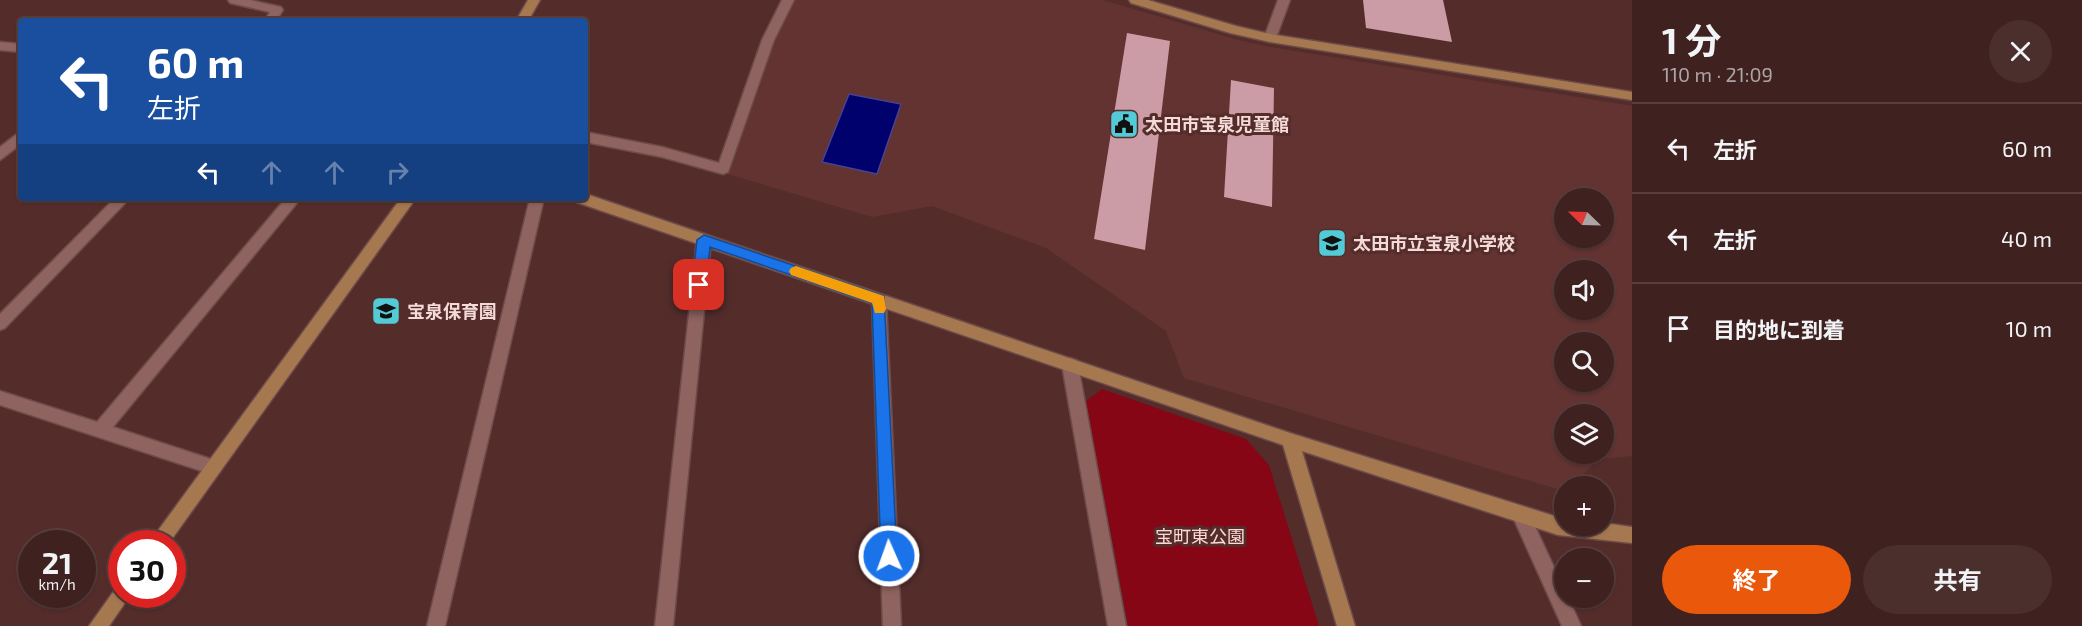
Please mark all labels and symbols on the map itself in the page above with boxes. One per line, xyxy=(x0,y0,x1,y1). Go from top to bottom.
public building icon: 太田市宝泉児童館 xyxy=(1108,108,1140,140)
place label: 太田市宝泉児童館 xyxy=(1145,113,1289,135)
north arrow xyxy=(1554,188,1614,248)
school or university icon: 太田市立宝泉小学校 xyxy=(1316,227,1348,259)
place label: 太田市立宝泉小学校 xyxy=(1353,232,1515,254)
pin xyxy=(673,259,724,310)
school or university icon: 宝泉保育園 xyxy=(370,295,402,327)
place label: 宝泉保育園 xyxy=(407,300,497,322)
position arrow xyxy=(857,524,921,588)
park label: 宝町東公園 xyxy=(1155,525,1245,547)
speed limit sign: 30 xyxy=(108,530,186,608)

